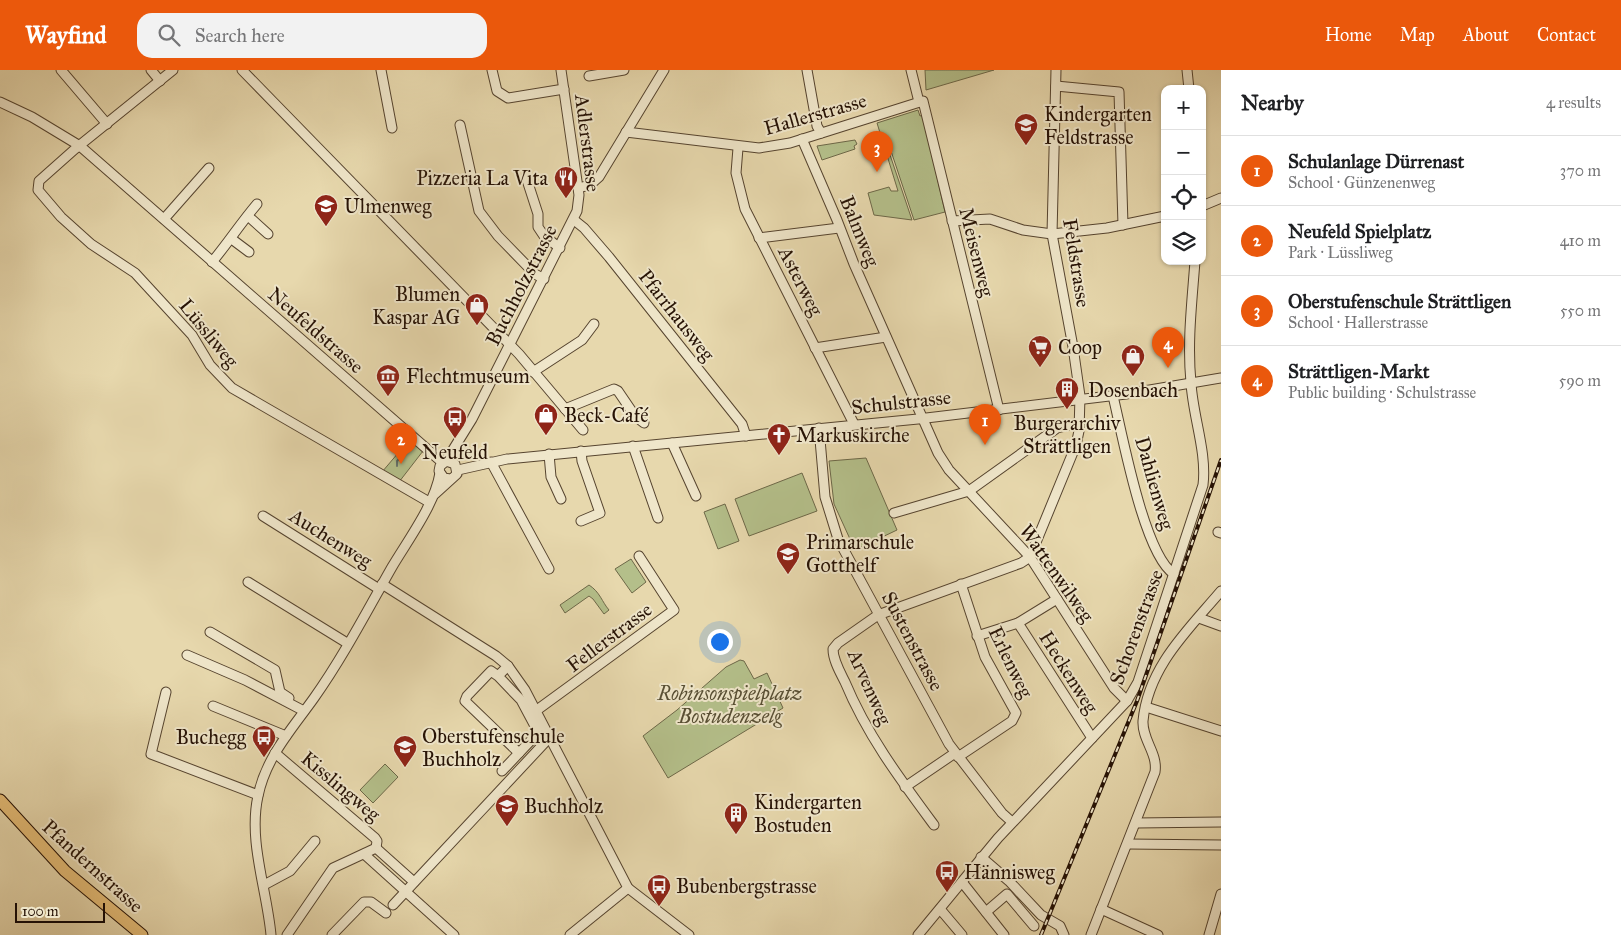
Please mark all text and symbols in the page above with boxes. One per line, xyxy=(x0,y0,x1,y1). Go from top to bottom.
search box xyxy=(137,13,487,58)
text: Wayfind xyxy=(25,20,107,50)
icon: search xyxy=(155,21,183,49)
text: Search here xyxy=(195,24,285,47)
text: Home xyxy=(1325,24,1372,46)
text: Map xyxy=(1400,24,1435,46)
text: About xyxy=(1463,24,1509,46)
text: Contact xyxy=(1537,24,1596,46)
map controls xyxy=(1161,85,1206,265)
button: + xyxy=(1161,85,1206,130)
street label: Hallerstrasse xyxy=(761,88,869,140)
text: Nearby xyxy=(1241,90,1304,116)
street label: Adlerstrasse xyxy=(570,92,606,193)
text: 4 results xyxy=(1546,93,1601,112)
place label: Kindergarten Feldstrasse xyxy=(1044,102,1152,149)
school or university icon: Kindergarten Feldstrasse xyxy=(1013,112,1039,146)
button: − xyxy=(1161,130,1206,175)
pin: 3 xyxy=(861,131,893,172)
text: Schulanlage Dürrenast xyxy=(1288,150,1464,173)
text: 1 xyxy=(1254,161,1260,180)
text: 370 m xyxy=(1560,161,1601,180)
restaurant icon: Pizzeria La Vita xyxy=(553,165,579,199)
place label: Pizzeria La Vita xyxy=(416,166,549,190)
text: School · Günzenenweg xyxy=(1288,173,1435,192)
button: locate xyxy=(1161,175,1206,220)
street label: Balmweg xyxy=(834,192,885,271)
school or university icon: Ulmenweg xyxy=(313,193,339,227)
place label: Ulmenweg xyxy=(344,194,432,219)
street label: Meisenweg xyxy=(953,205,1000,300)
street label: Feldstrasse xyxy=(1058,217,1096,309)
button: layers xyxy=(1161,220,1206,265)
text: Neufeld Spielplatz xyxy=(1288,220,1431,243)
street label: Buchholzstrasse xyxy=(480,221,562,349)
text: 2 xyxy=(1253,231,1261,250)
text: 410 m xyxy=(1560,231,1601,250)
street label: Asterweg xyxy=(772,242,829,321)
text: Park · Lüssliweg xyxy=(1288,243,1392,262)
street label: Pfarrhausweg xyxy=(633,264,721,367)
street label: Neufeldstrasse xyxy=(263,282,369,378)
place label: Blumen Kaspar AG xyxy=(372,282,460,329)
text: Oberstufenschule Strättligen xyxy=(1288,290,1511,313)
shop icon: Blumen Kaspar AG xyxy=(464,292,490,326)
street label: Lüssliweg xyxy=(173,294,244,373)
text: 3 xyxy=(1254,301,1260,320)
text: 550 m xyxy=(1560,301,1601,320)
text: School · Hallerstrasse xyxy=(1288,313,1428,332)
pin: 4 xyxy=(1152,327,1184,368)
supermarket icon: Coop xyxy=(1027,334,1053,368)
place label: Coop xyxy=(1058,335,1102,359)
shop icon: Dosenbach xyxy=(1120,343,1146,377)
text: Strättligen-Markt xyxy=(1288,360,1430,383)
museum icon: Flechtmuseum xyxy=(375,363,401,397)
place label: Flechtmuseum xyxy=(406,364,530,388)
text: 4 xyxy=(1253,371,1261,390)
text: 590 m xyxy=(1559,371,1601,390)
building icon: Burgerarchiv Strättligen xyxy=(1054,376,1080,410)
place label: Dosenbach xyxy=(1088,378,1178,402)
text: Public building · Schulstrasse xyxy=(1288,383,1476,402)
street label: Schulstrasse xyxy=(850,385,952,419)
shop icon: Beck-Café xyxy=(533,402,559,436)
place label: Beck-Café xyxy=(564,403,649,427)
pin: 1 xyxy=(969,404,1001,445)
bus stop icon: Neufeld xyxy=(442,405,468,439)
place label: Burgerarchiv Strättligen xyxy=(1014,411,1122,459)
church icon: Markuskirche xyxy=(766,422,792,456)
pin: 2 xyxy=(385,423,417,464)
place label: Markuskirche xyxy=(796,423,910,447)
street label: Dahlienweg xyxy=(1129,434,1180,533)
place label: Neufeld xyxy=(422,440,488,464)
street label: Auchenweg xyxy=(284,503,377,574)
street label: Wattenwilweg xyxy=(1014,519,1100,628)
place label: Primarschule Gotthelf xyxy=(806,530,914,577)
school or university icon: Primarschule Gotthelf xyxy=(775,541,801,575)
street label: Schorenstrasse xyxy=(1104,566,1168,688)
street label: Sustenstrasse xyxy=(877,587,949,695)
street label: Fellerstrasse xyxy=(562,597,656,677)
street label: Erlenweg xyxy=(983,622,1039,703)
street label: Heckenweg xyxy=(1033,626,1104,719)
your location xyxy=(707,629,733,655)
street label: Arvenweg xyxy=(841,645,898,729)
park label: Robinsonspielplatz Bostudenzelg xyxy=(657,681,802,728)
bus stop icon: Buchegg xyxy=(251,724,277,758)
place label: Oberstufenschule Buchholz xyxy=(422,724,565,771)
place label: Buchegg xyxy=(176,725,247,750)
school or university icon: Oberstufenschule Buchholz xyxy=(392,734,418,768)
street label: Kisslingweg xyxy=(296,746,386,827)
place label: Kindergarten Bostuden xyxy=(754,790,862,837)
school or university icon: Buchholz xyxy=(494,793,520,827)
place label: Buchholz xyxy=(524,794,603,818)
building icon: Kindergarten Bostuden xyxy=(723,801,749,835)
street label: Pfandernstrasse xyxy=(38,814,148,918)
bus stop icon: Hännisweg xyxy=(934,859,960,893)
place label: Hännisweg xyxy=(964,860,1055,885)
bus stop icon: Bubenbergstrasse xyxy=(646,873,672,907)
place label: Bubenbergstrasse xyxy=(676,874,817,899)
scale bar xyxy=(15,900,105,923)
text: 100 m xyxy=(22,903,59,920)

